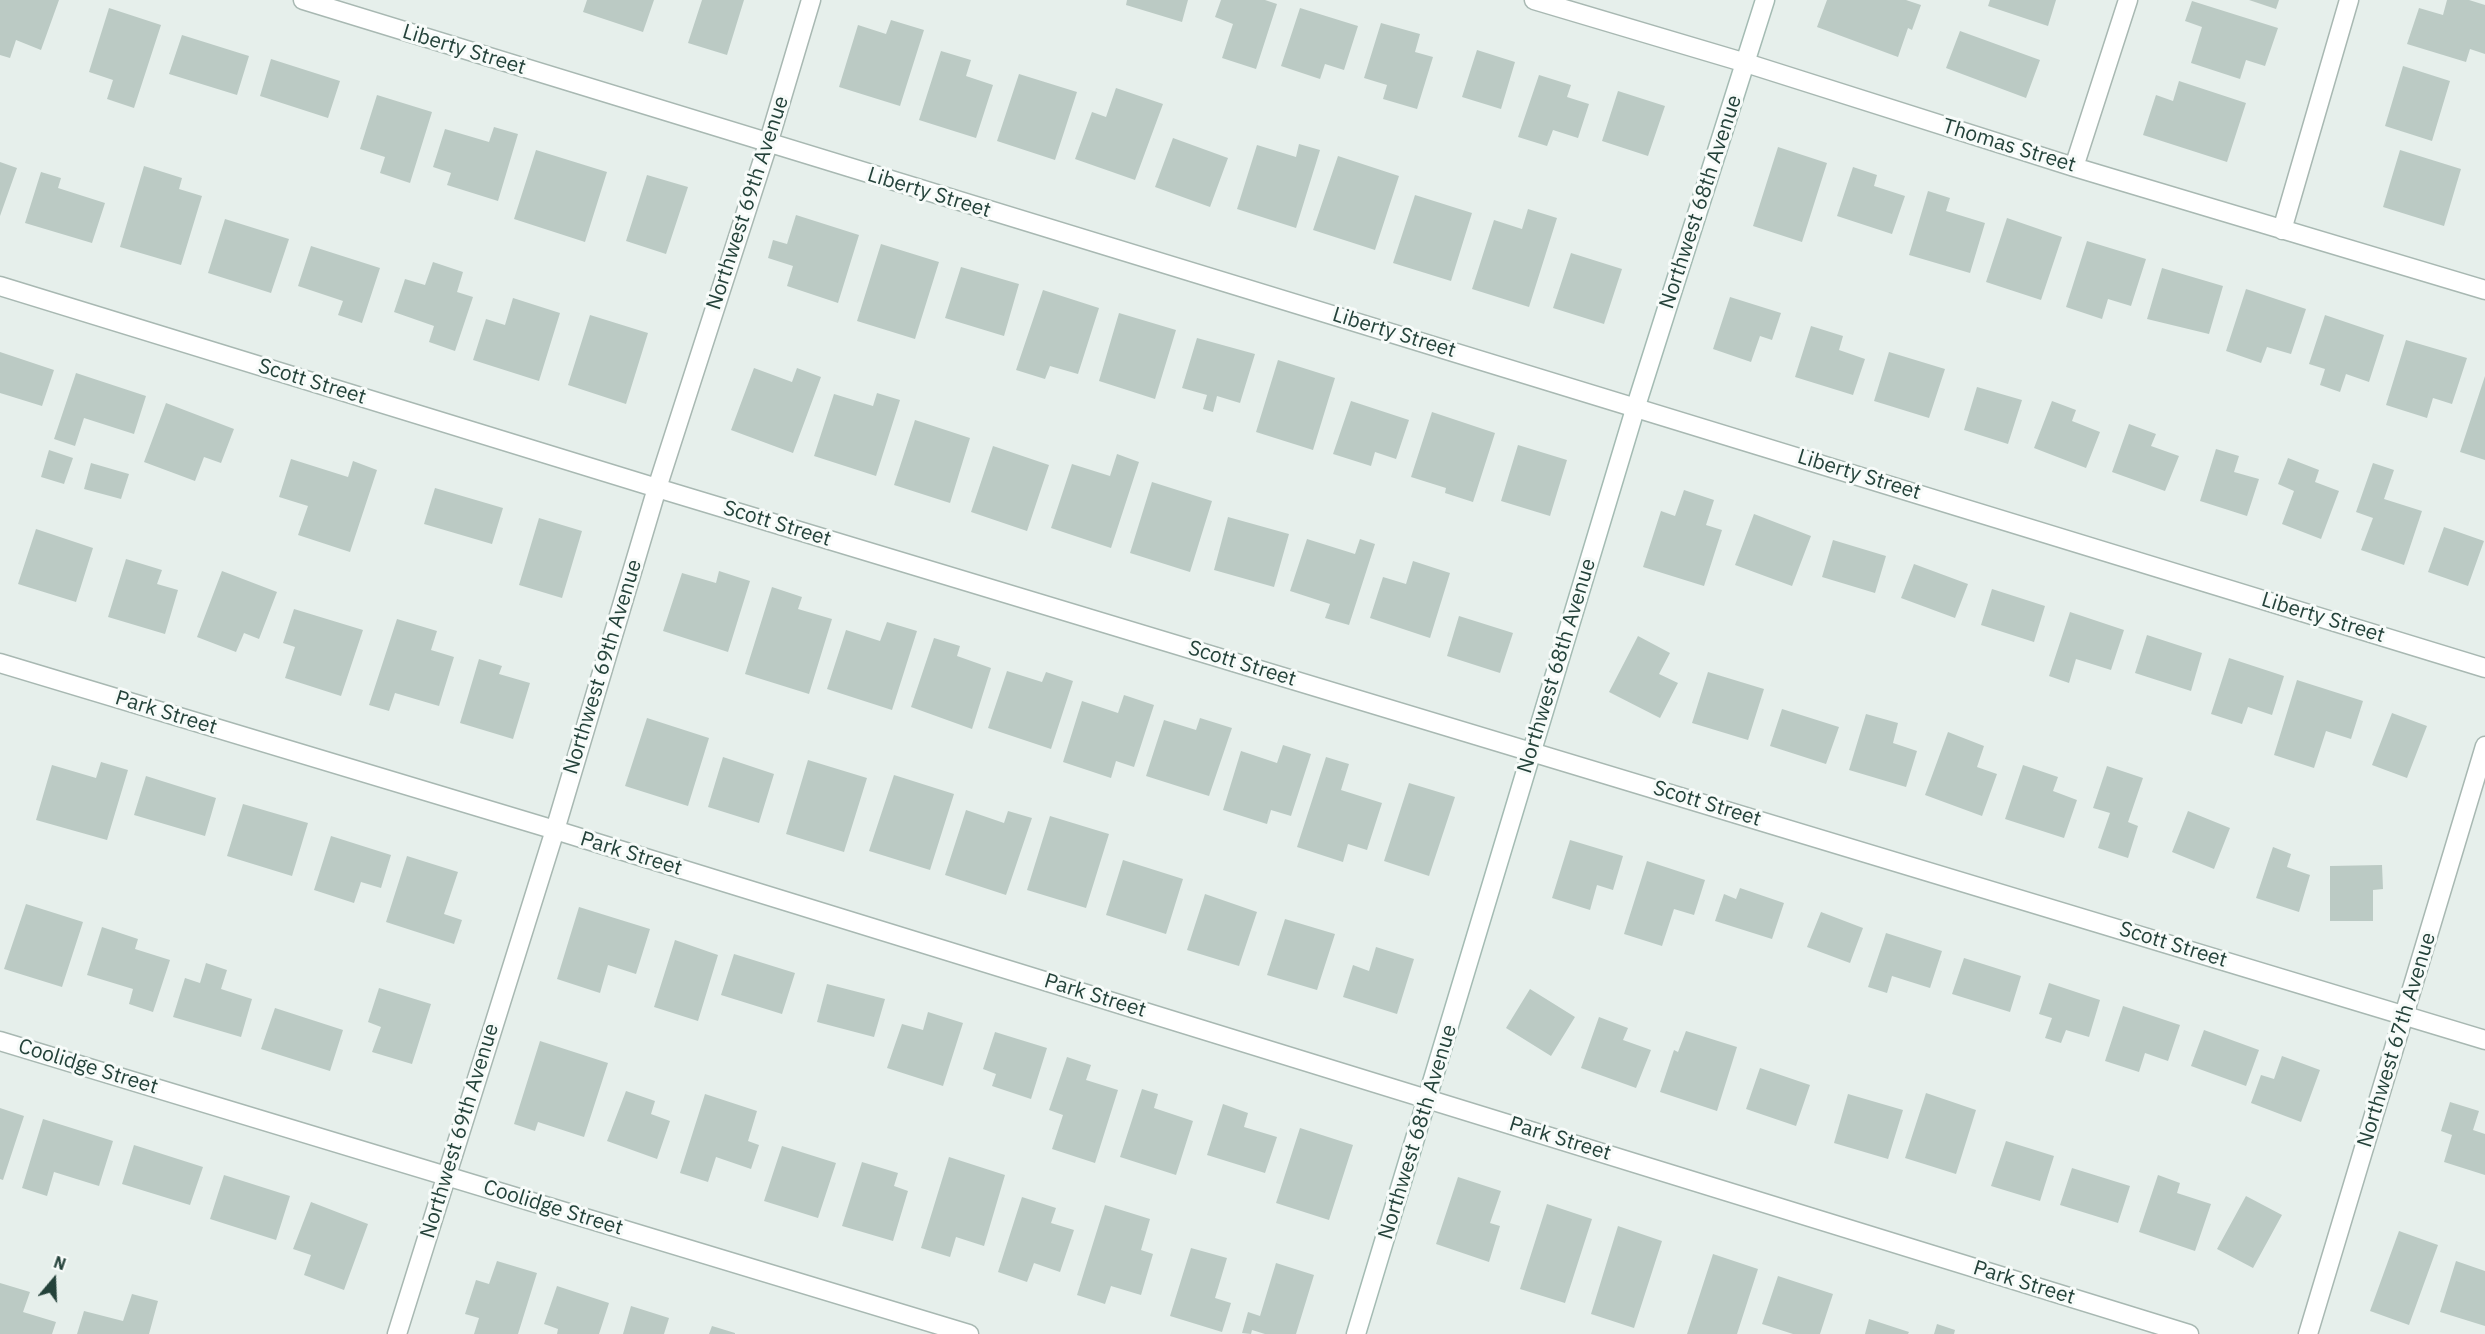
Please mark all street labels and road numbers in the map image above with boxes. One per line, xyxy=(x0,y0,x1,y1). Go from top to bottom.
street label: Liberty Street xyxy=(399,19,529,81)
street label: Northwest 68th Avenue xyxy=(1655,92,1747,312)
street label: Northwest 69th Avenue xyxy=(702,93,794,313)
street label: Thomas Street xyxy=(1939,114,2079,178)
street label: Liberty Street xyxy=(864,162,994,224)
street label: Liberty Street xyxy=(1329,302,1459,364)
street label: Scott Street xyxy=(255,354,369,410)
street label: Liberty Street xyxy=(1794,444,1924,506)
street label: Scott Street xyxy=(720,496,834,552)
street label: Northwest 68th Avenue xyxy=(1512,556,1602,776)
street label: Northwest 69th Avenue xyxy=(558,557,648,777)
street label: Liberty Street xyxy=(2258,587,2388,649)
street label: Scott Street xyxy=(1185,636,1299,692)
street label: Park Street xyxy=(112,686,220,740)
street label: Scott Street xyxy=(1650,776,1764,832)
street label: Park Street xyxy=(577,827,685,881)
street label: Scott Street xyxy=(2116,917,2230,973)
street label: Northwest 67th Avenue xyxy=(2352,930,2442,1150)
street label: Park Street xyxy=(1041,969,1149,1023)
street label: Northwest 69th Avenue xyxy=(415,1021,505,1241)
street label: Northwest 68th Avenue xyxy=(1373,1022,1463,1242)
street label: Coolidge Street xyxy=(15,1034,161,1100)
street label: Park Street xyxy=(1506,1112,1614,1166)
street label: Coolidge Street xyxy=(480,1175,626,1241)
street label: Park Street xyxy=(1970,1256,2078,1310)

